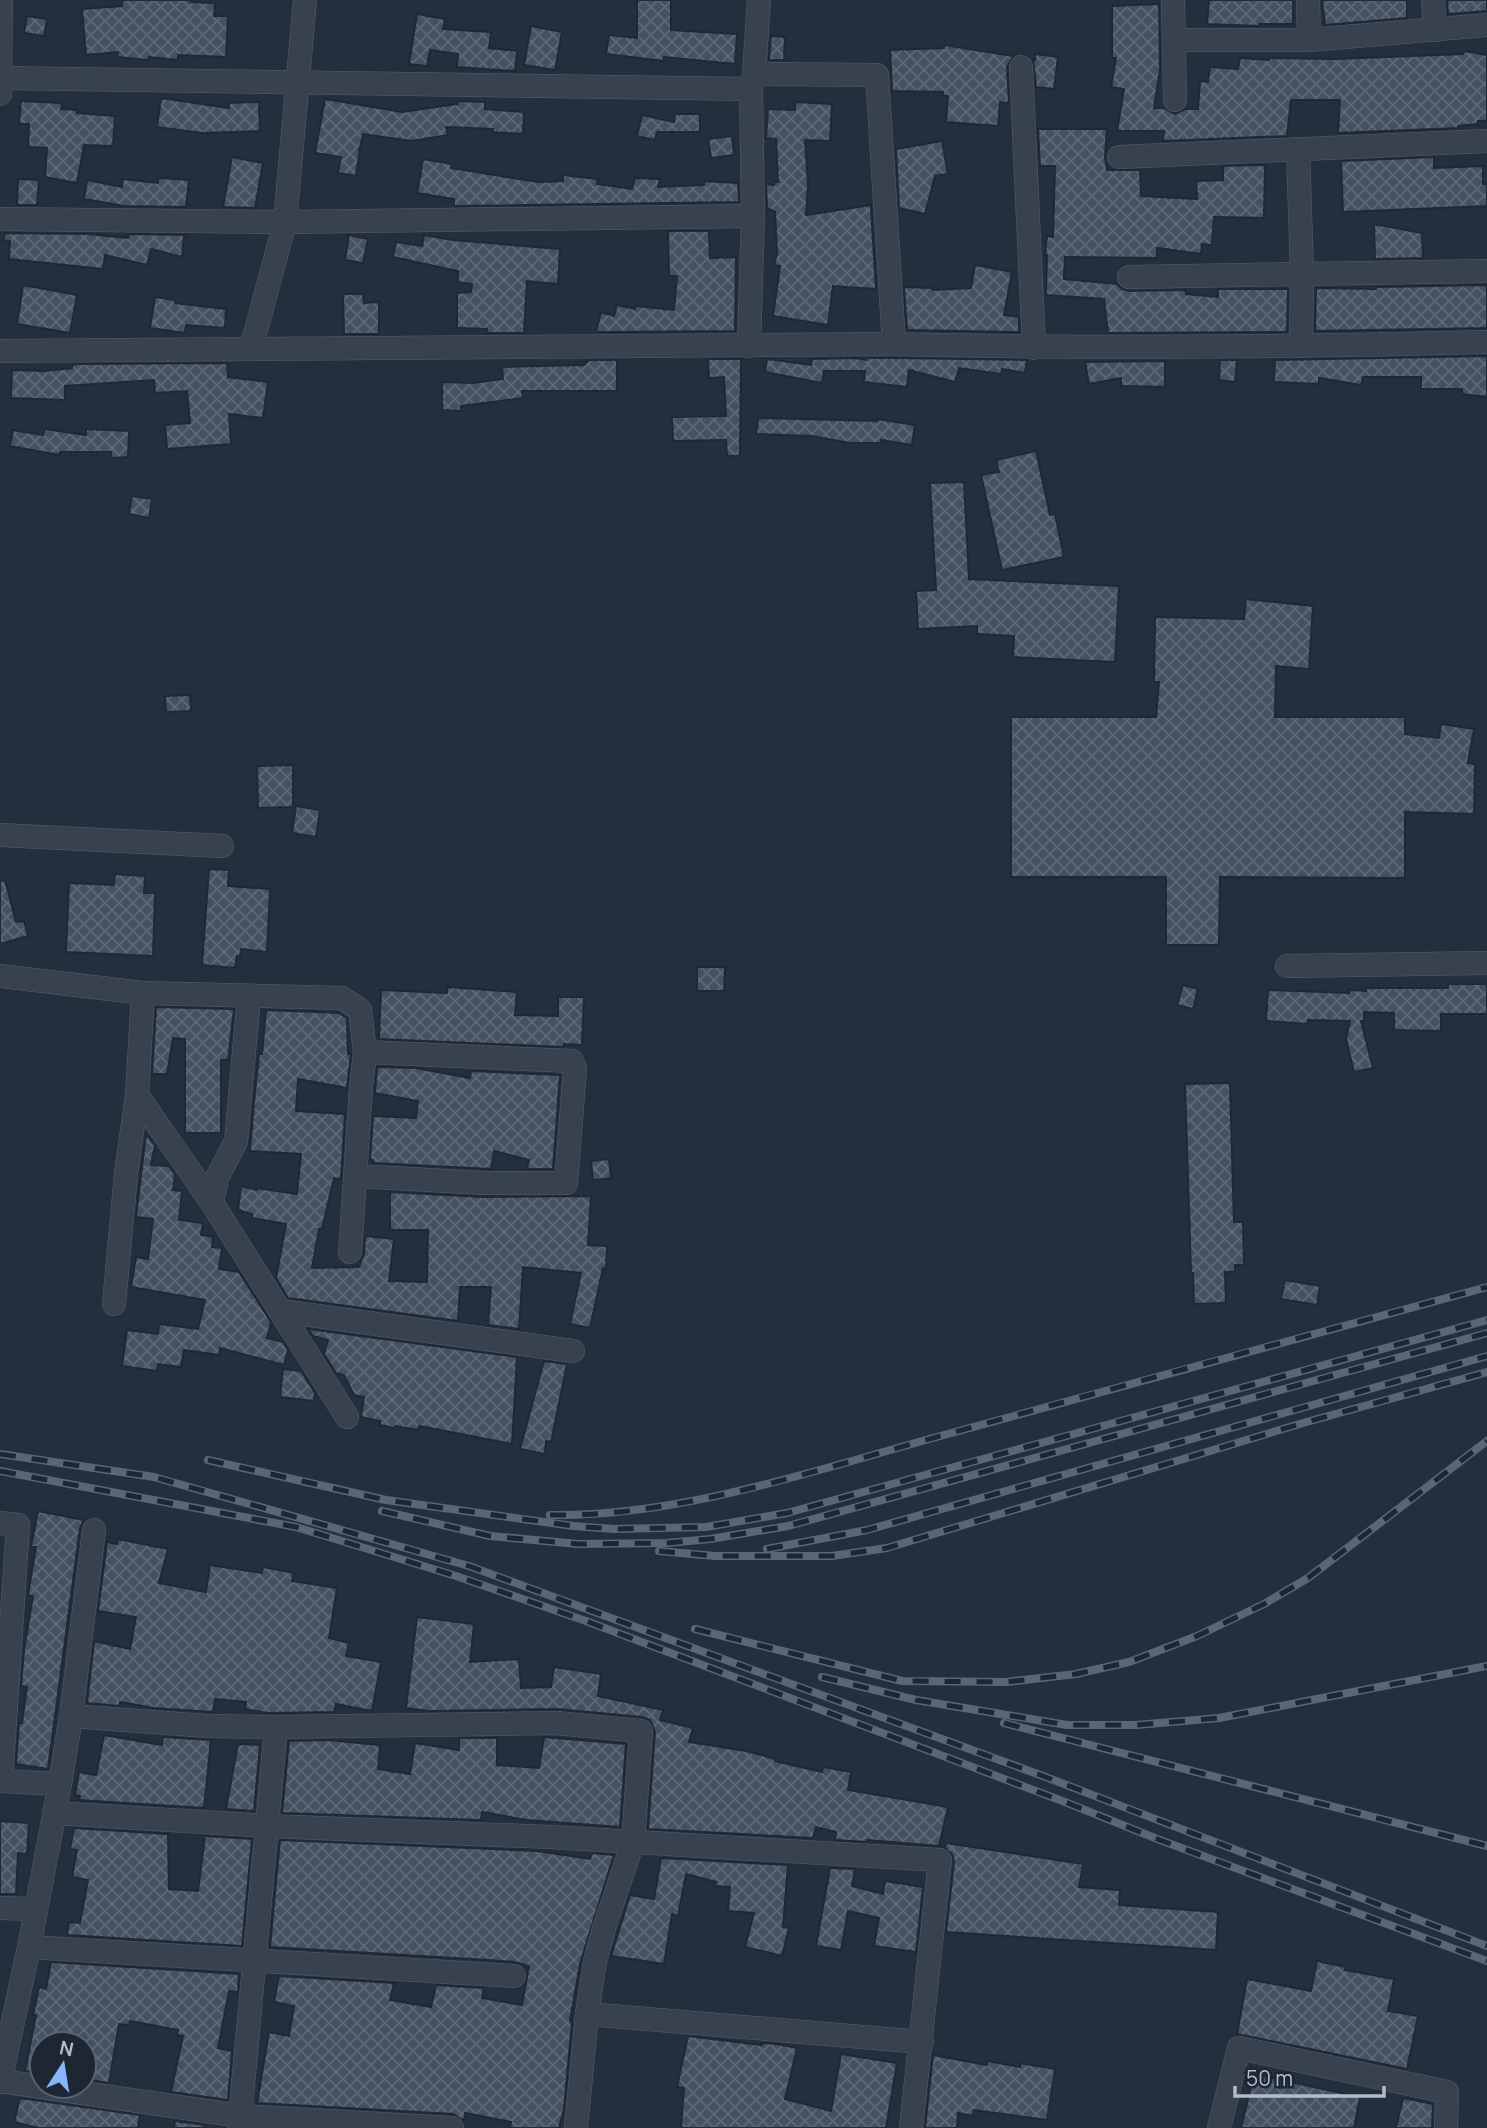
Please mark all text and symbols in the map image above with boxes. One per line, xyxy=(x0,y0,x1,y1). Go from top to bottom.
north arrow xyxy=(28,2030,98,2100)
text: N xyxy=(57,2034,76,2063)
scale bar xyxy=(1235,2054,1384,2098)
text: 50 m xyxy=(1246,2064,1293,2092)

